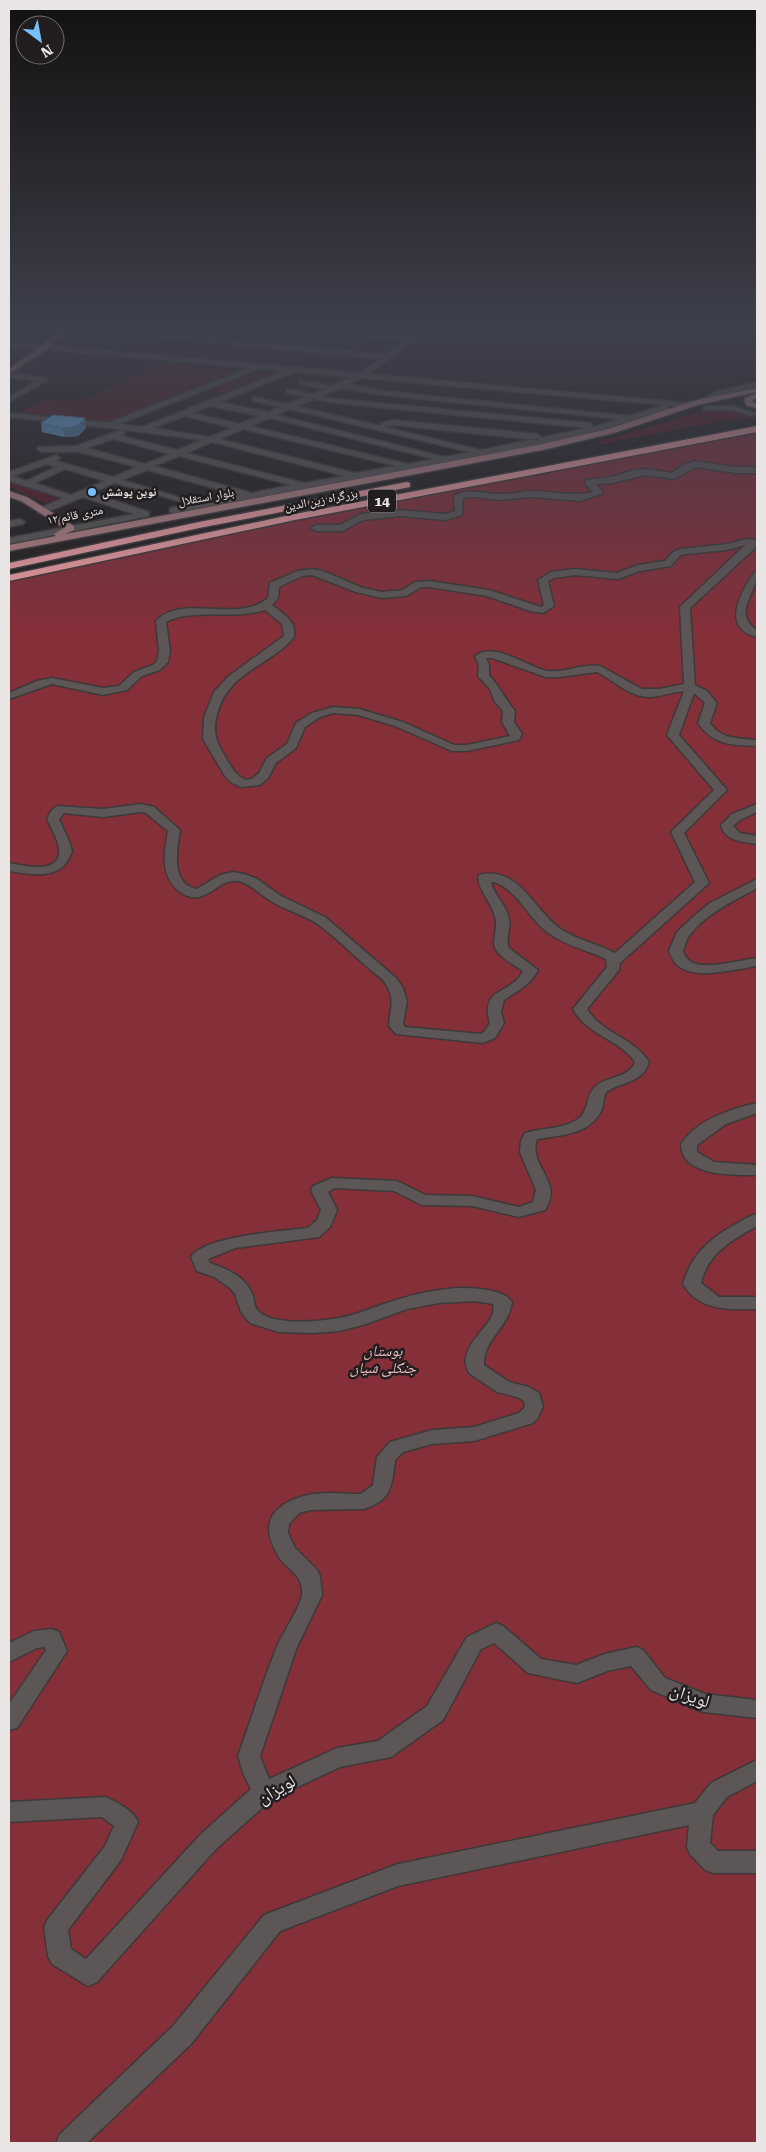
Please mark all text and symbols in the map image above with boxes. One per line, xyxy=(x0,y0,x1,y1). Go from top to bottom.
north arrow xyxy=(15,15,65,65)
text: N xyxy=(38,41,56,61)
place label: نوین پوشش xyxy=(102,485,156,500)
street label: بلوار استقلال xyxy=(177,485,235,509)
marker: نوین پوشش xyxy=(86,486,98,498)
street label: بزرگراه زین الدین xyxy=(283,486,359,514)
road number: 14 xyxy=(368,490,396,512)
street label: ۱۲ متری قائم xyxy=(46,503,104,528)
park label: بوستان جنگلی شیان xyxy=(350,1342,417,1377)
street label: لویزان xyxy=(667,1678,713,1712)
street label: لویزان xyxy=(253,1770,299,1809)

